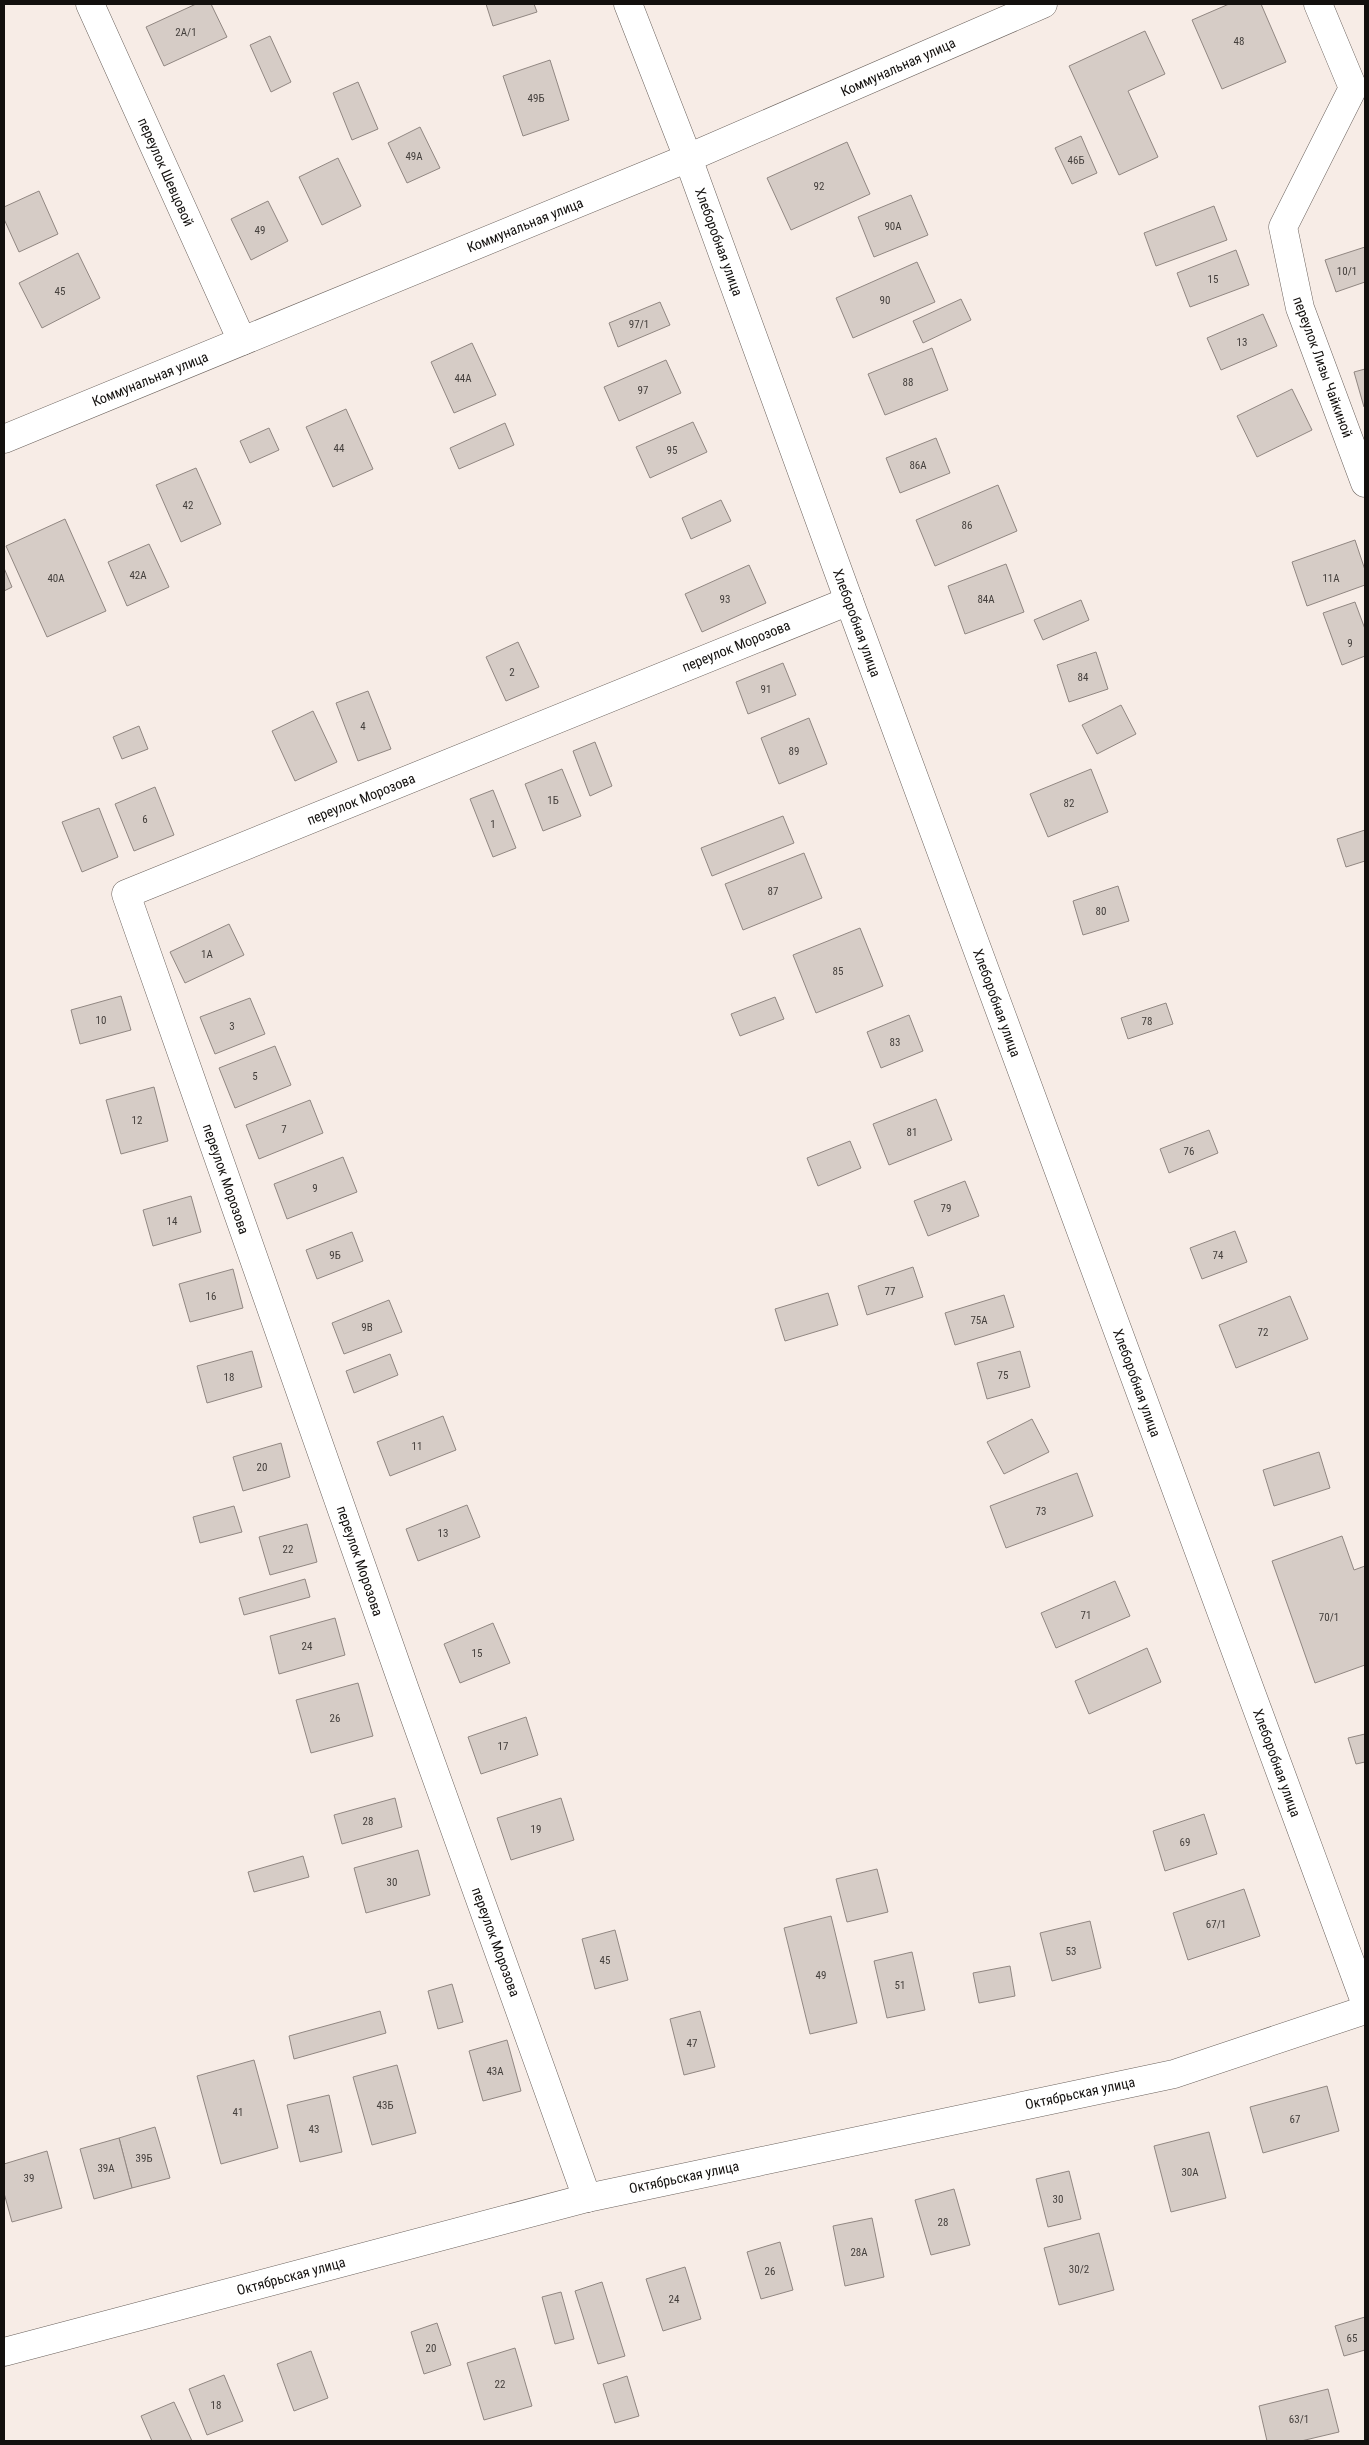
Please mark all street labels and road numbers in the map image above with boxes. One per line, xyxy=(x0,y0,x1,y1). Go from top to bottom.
street label: Коммунальная улица xyxy=(838,34,958,100)
street label: переулок Шевцовой xyxy=(135,115,197,229)
street label: Хлеборобная улица xyxy=(692,186,746,298)
street label: Коммунальная улица xyxy=(465,194,585,256)
street label: переулок Лизы Чайкиной xyxy=(1290,294,1356,440)
street label: Коммунальная улица xyxy=(90,348,210,410)
street label: Хлеборобная улица xyxy=(830,567,884,679)
street label: переулок Морозова xyxy=(680,617,792,675)
street label: переулок Морозова xyxy=(305,770,417,828)
street label: Хлеборобная улица xyxy=(970,947,1024,1059)
street label: переулок Морозова xyxy=(200,1122,252,1236)
street label: Хлеборобная улица xyxy=(1110,1327,1164,1439)
street label: переулок Морозова xyxy=(334,1504,386,1618)
street label: Хлеборобная улица xyxy=(1250,1707,1304,1819)
street label: переулок Морозова xyxy=(469,1885,523,1999)
street label: Октябрьская улица xyxy=(1024,2074,1136,2112)
street label: Октябрьская улица xyxy=(628,2158,740,2196)
street label: Октябрьская улица xyxy=(235,2254,347,2298)

